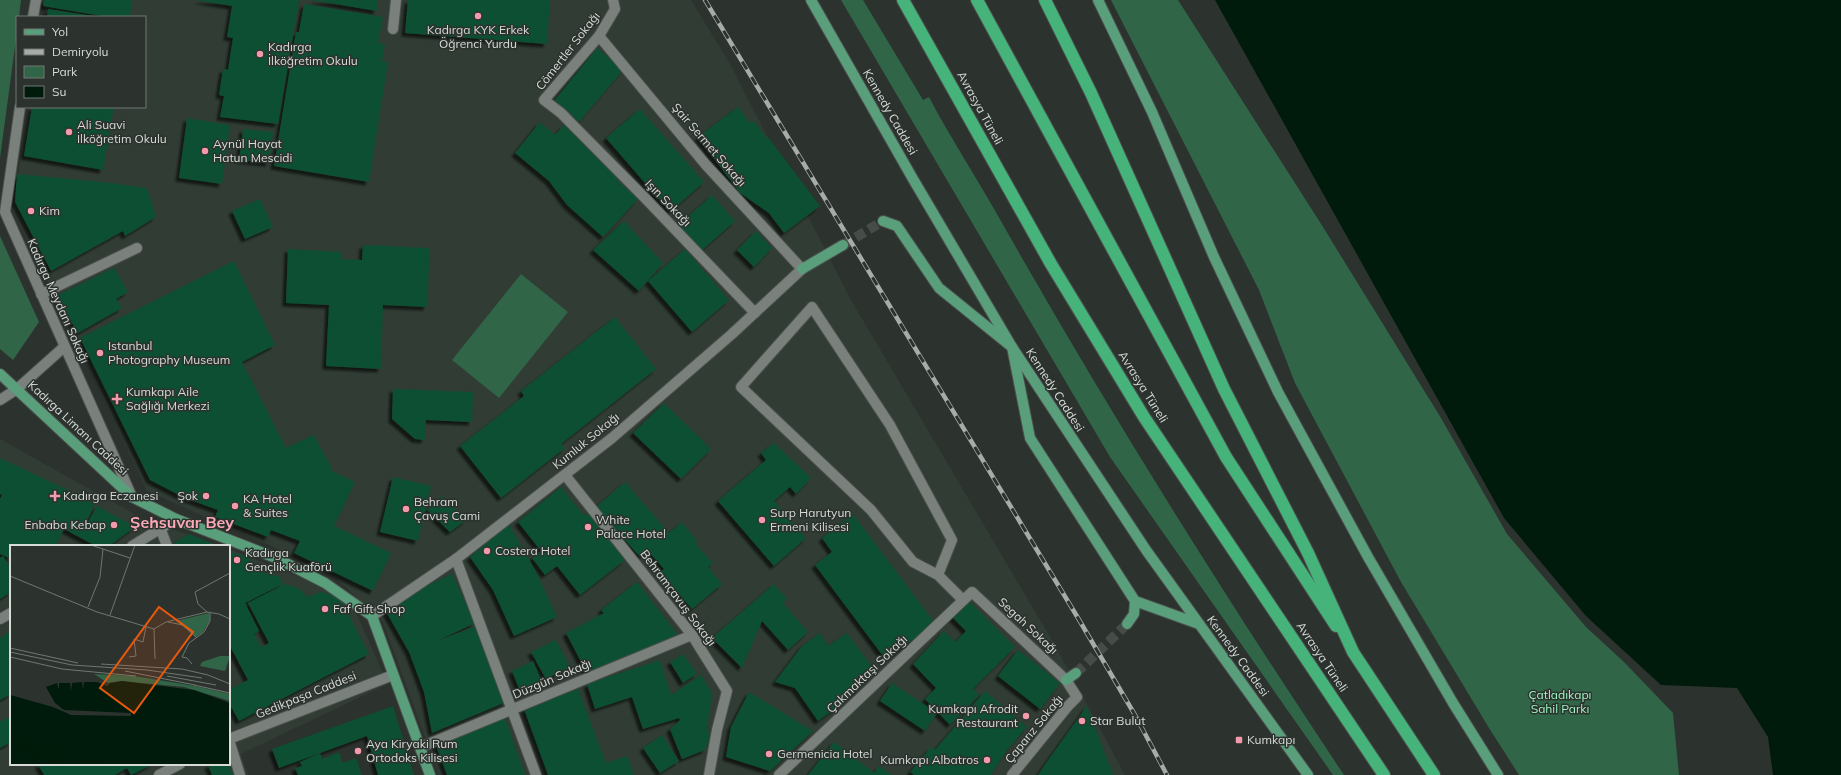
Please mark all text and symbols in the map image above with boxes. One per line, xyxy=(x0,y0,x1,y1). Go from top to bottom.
street label: Cömertler Sokağı xyxy=(532,9,603,93)
marker: Kadırga KYK Erkek Öğrenci Yurdu xyxy=(473,11,483,21)
legend xyxy=(16,16,146,108)
place label: Kadırga KYK Erkek Öğrenci Yurdu xyxy=(427,22,530,51)
text: Yol xyxy=(51,24,68,39)
place label: Kadırga İlköğretim Okulu xyxy=(268,39,358,68)
text: Demiryolu xyxy=(52,44,109,59)
marker: Kadırga İlköğretim Okulu xyxy=(255,49,265,59)
text: Park xyxy=(52,64,78,79)
street label: Kennedy Caddesi xyxy=(860,66,921,157)
street label: Avrasya Tüneli xyxy=(954,69,1007,147)
text: Su xyxy=(52,84,66,99)
street label: Şair Sermet Sokağı xyxy=(669,100,750,189)
place label: Ali Suavi İlköğretim Okulu xyxy=(77,117,167,146)
marker: Ali Suavi İlköğretim Okulu xyxy=(64,127,74,137)
place label: Aynül Hayat Hatun Mescidi xyxy=(213,136,292,165)
marker: Aynül Hayat Hatun Mescidi xyxy=(200,146,210,156)
street label: Işın Sokağı xyxy=(642,176,695,229)
place label: Kim xyxy=(39,203,60,218)
marker: Kim xyxy=(26,206,36,216)
street label: Kadırga Meydanı Sokağı xyxy=(24,236,93,365)
place label: Istanbul Photography Museum xyxy=(108,338,230,367)
street label: Kennedy Caddesi xyxy=(1023,345,1088,434)
marker: Istanbul Photography Museum xyxy=(95,348,105,358)
street label: Avrasya Tüneli xyxy=(1116,348,1171,425)
street label: Kadırga Limanı Caddesi xyxy=(25,377,132,478)
place label: Kumkapı Aile Sağlığı Merkezi xyxy=(126,384,210,413)
marker: Kumkapı Aile Sağlığı Merkezi xyxy=(111,393,123,405)
street label: Kumluk Sokağı xyxy=(549,409,622,472)
place label: Kadırga Eczanesi xyxy=(63,488,159,503)
place label: Şok xyxy=(177,488,199,503)
marker: Kadırga Eczanesi xyxy=(50,491,60,501)
marker: Şok xyxy=(201,491,211,501)
place label: KA Hotel & Suites xyxy=(243,491,292,520)
place label: Behram Çavuş Cami xyxy=(414,494,480,523)
marker: KA Hotel & Suites xyxy=(230,501,240,511)
marker: Behram Çavuş Cami xyxy=(401,504,411,514)
place label: Surp Harutyun Ermeni Kilisesi xyxy=(770,505,851,534)
district label: Şehsuvar Bey xyxy=(130,512,234,532)
place label: White Palace Hotel xyxy=(596,512,666,541)
marker: Surp Harutyun Ermeni Kilisesi xyxy=(757,515,767,525)
place label: Enbaba Kebap xyxy=(24,517,106,532)
marker: Enbaba Kebap xyxy=(109,520,119,530)
marker: White Palace Hotel xyxy=(583,522,593,532)
place label: Costera Hotel xyxy=(495,543,570,558)
inset map xyxy=(10,545,230,765)
place label: Kadırga Gençlik Kuaförü xyxy=(245,545,332,574)
marker: Costera Hotel xyxy=(482,546,492,556)
street label: Behramçavuş Sokağı xyxy=(637,547,720,649)
marker: Kadırga Gençlik Kuaförü xyxy=(232,555,242,565)
street label: Segah Sokağı xyxy=(995,594,1061,657)
place label: Faf Gift Shop xyxy=(333,601,405,616)
marker: Faf Gift Shop xyxy=(320,604,330,614)
street label: Kennedy Caddesi xyxy=(1204,612,1273,699)
street label: Avrasya Tüneli xyxy=(1293,619,1351,695)
street label: Çakmaktaşı Sokağı xyxy=(823,631,910,716)
street label: Düzgün Sokağı xyxy=(510,655,593,702)
street label: Gedikpaşa Caddesi xyxy=(253,667,358,722)
park label: Çatladıkapı Sahil Parkı xyxy=(1529,687,1591,716)
street label: Çaparız Sokağı xyxy=(1001,691,1066,766)
place label: Kumkapı Afrodit Restaurant xyxy=(928,701,1018,730)
marker: Kumkapı Afrodit Restaurant xyxy=(1021,711,1031,721)
place label: Star Bulut xyxy=(1090,713,1145,728)
marker: Star Bulut xyxy=(1077,716,1087,726)
place label: Kumkapı xyxy=(1247,732,1295,747)
marker: Kumkapı xyxy=(1234,735,1244,745)
place label: Aya Kiryaki Rum Ortodoks Kilisesi xyxy=(366,736,458,765)
marker: Aya Kiryaki Rum Ortodoks Kilisesi xyxy=(353,746,363,756)
place label: Germenicia Hotel xyxy=(777,746,872,761)
marker: Germenicia Hotel xyxy=(764,749,774,759)
place label: Kumkapı Albatros xyxy=(880,752,979,767)
marker: Kumkapı Albatros xyxy=(982,755,992,765)

